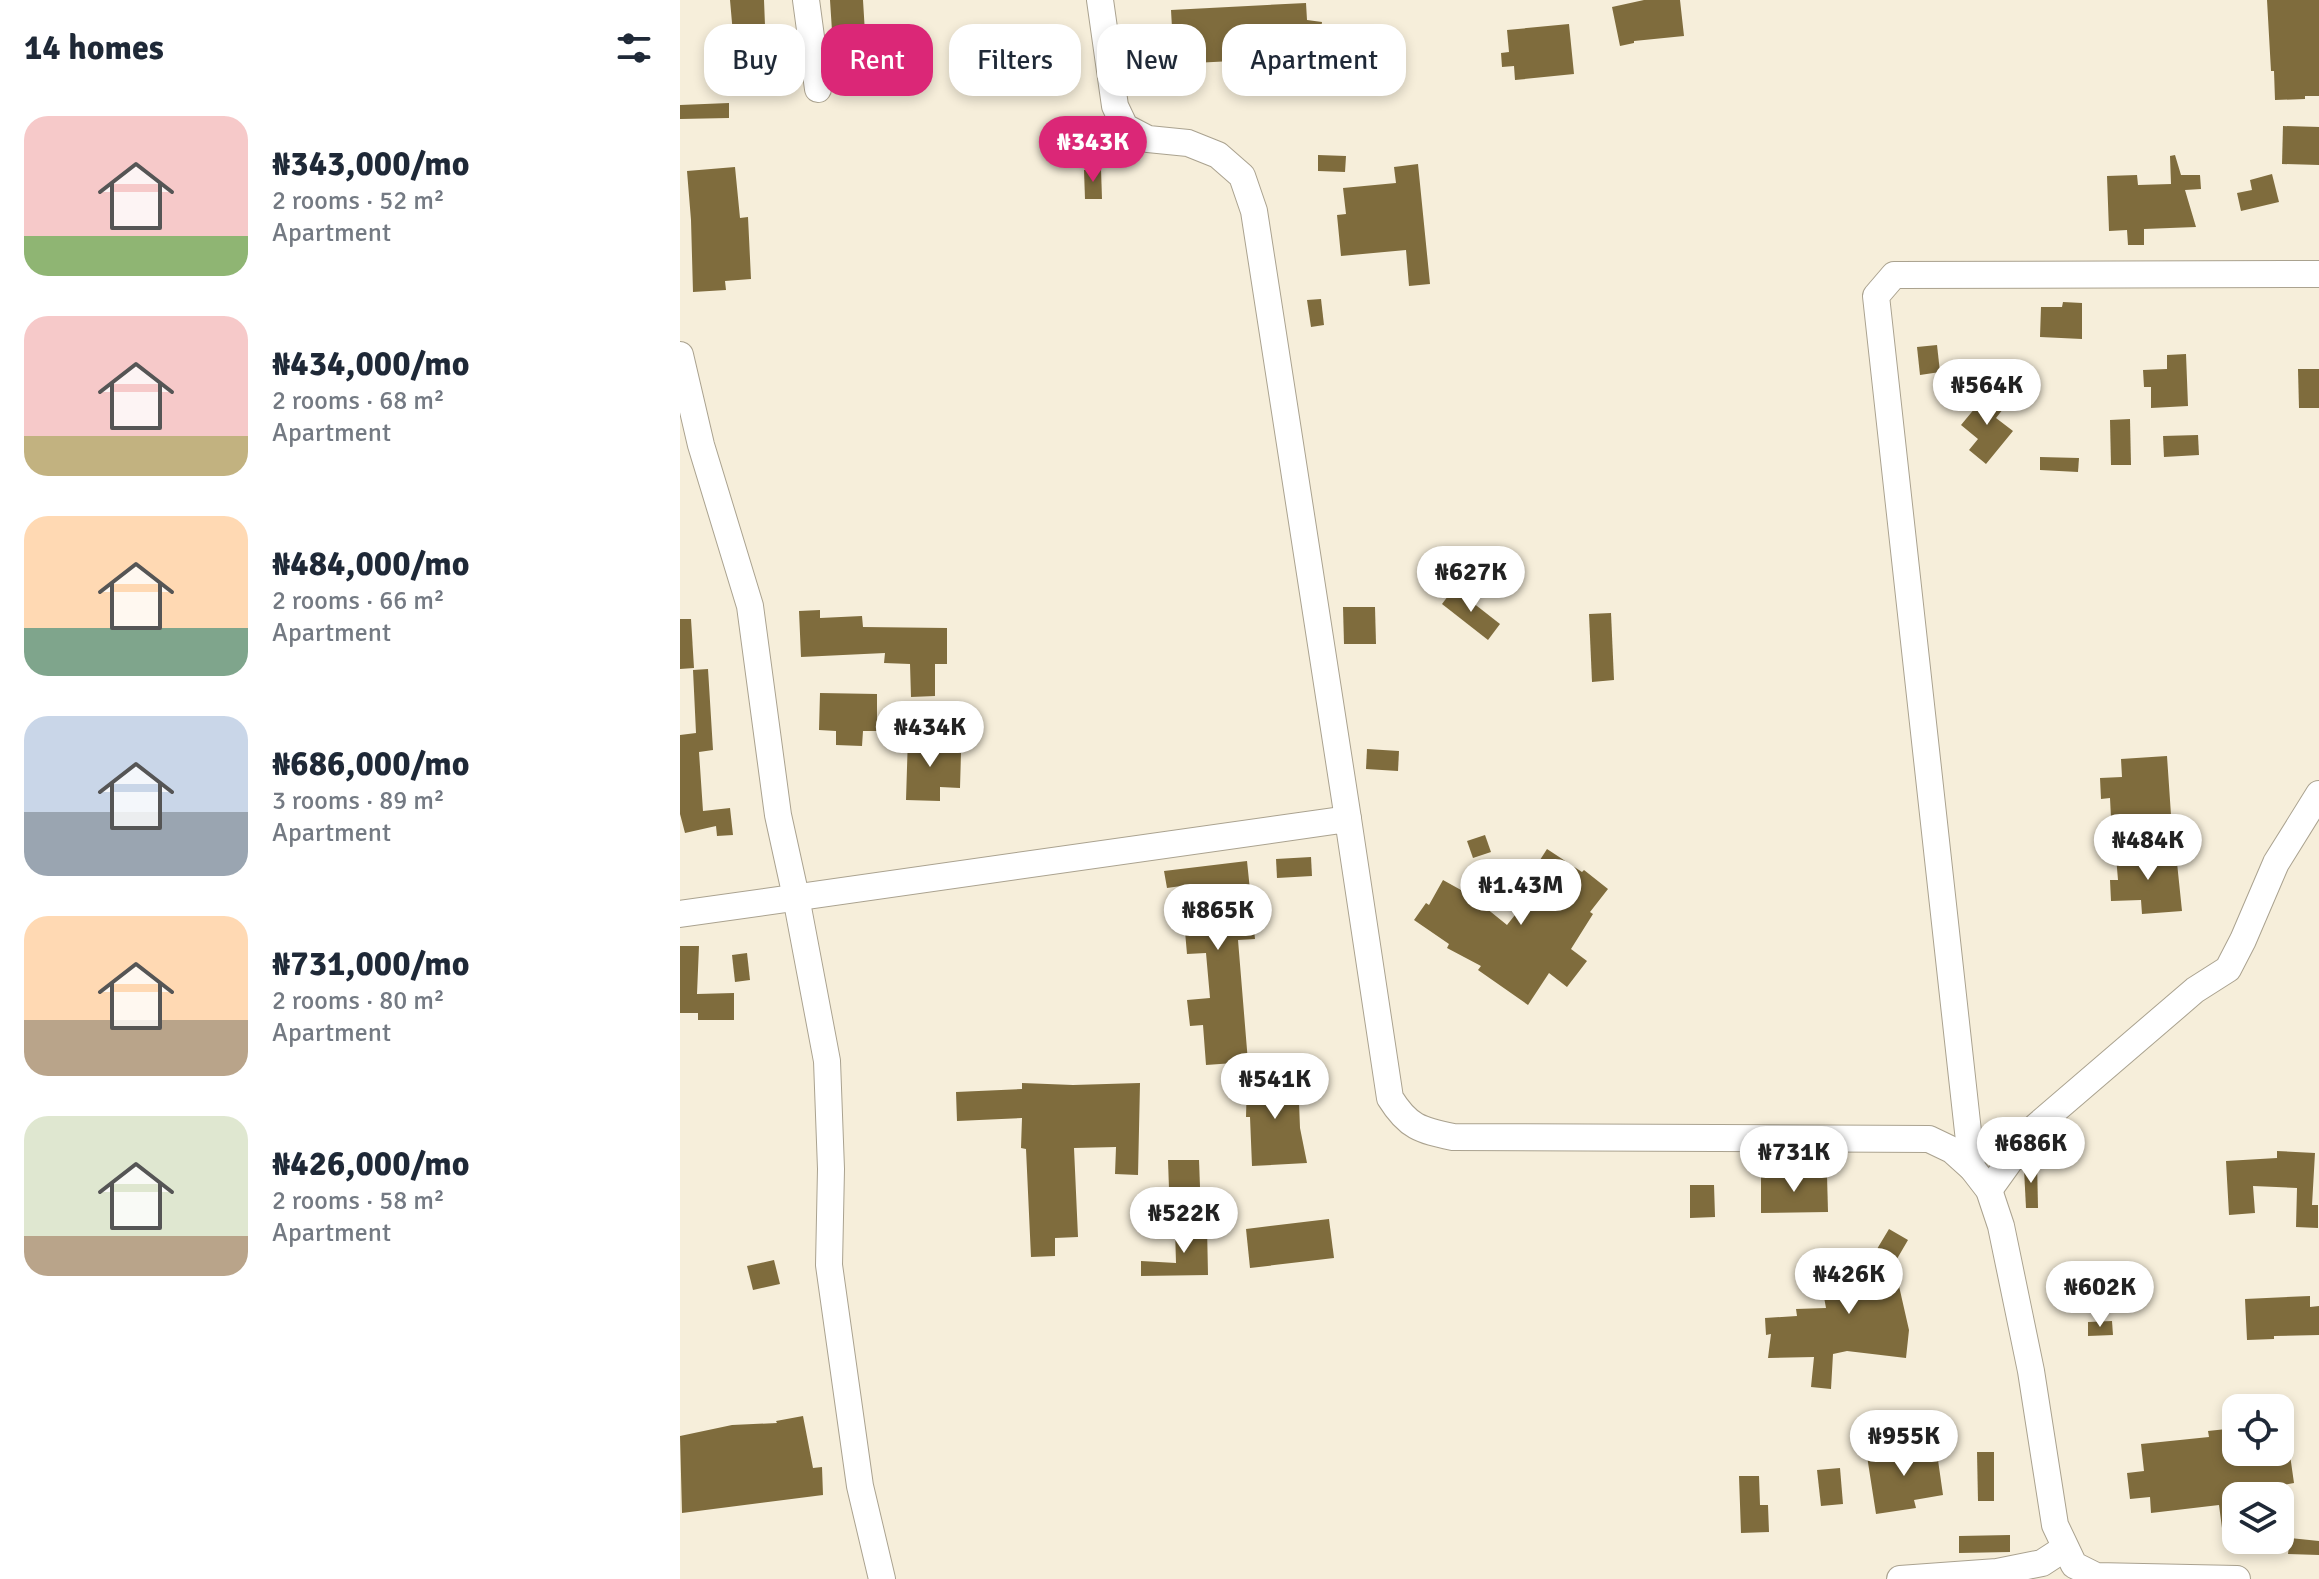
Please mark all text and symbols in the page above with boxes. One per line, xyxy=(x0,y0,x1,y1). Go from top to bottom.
chip: Buy xyxy=(704,24,805,96)
chip: Rent xyxy=(821,24,933,96)
chip: Filters xyxy=(949,24,1081,96)
chip: New xyxy=(1097,24,1206,96)
chip: Apartment xyxy=(1222,24,1406,96)
icon: filters xyxy=(612,26,656,70)
text: 14 homes xyxy=(24,27,164,69)
pin: ₦343K xyxy=(1037,116,1149,184)
text: ₦343K xyxy=(1057,126,1129,158)
text: ₦343,000/mo xyxy=(272,143,470,185)
icon: home xyxy=(88,148,184,244)
text: 2 rooms · 52 m² xyxy=(272,185,445,217)
text: Apartment xyxy=(272,217,391,249)
text: ₦434,000/mo xyxy=(272,343,470,385)
icon: home xyxy=(88,348,184,444)
pin: ₦564K xyxy=(1931,359,2043,427)
text: ₦564K xyxy=(1951,369,2023,401)
text: 2 rooms · 68 m² xyxy=(272,385,445,417)
text: Apartment xyxy=(272,417,391,449)
text: ₦484,000/mo xyxy=(272,543,470,585)
pin: ₦627K xyxy=(1415,546,1527,614)
icon: home xyxy=(88,548,184,644)
text: ₦627K xyxy=(1435,556,1507,588)
text: 2 rooms · 66 m² xyxy=(272,585,445,617)
text: Apartment xyxy=(272,617,391,649)
pin: ₦434K xyxy=(874,701,986,769)
text: ₦434K xyxy=(894,711,966,743)
text: ₦686,000/mo xyxy=(272,743,470,785)
icon: home xyxy=(88,748,184,844)
text: 3 rooms · 89 m² xyxy=(272,785,445,817)
pin: ₦484K xyxy=(2092,814,2204,882)
text: Apartment xyxy=(272,817,391,849)
text: ₦484K xyxy=(2112,824,2184,856)
pin: ₦1.43M xyxy=(1456,859,1586,927)
text: ₦1.43M xyxy=(1478,869,1564,901)
pin: ₦865K xyxy=(1162,884,1274,952)
text: ₦865K xyxy=(1182,894,1254,926)
text: ₦731,000/mo xyxy=(272,943,470,985)
icon: home xyxy=(88,948,184,1044)
text: 2 rooms · 80 m² xyxy=(272,985,445,1017)
text: Apartment xyxy=(272,1017,391,1049)
pin: ₦541K xyxy=(1219,1053,1331,1121)
text: ₦541K xyxy=(1239,1063,1311,1095)
pin: ₦686K xyxy=(1975,1117,2087,1185)
pin: ₦731K xyxy=(1738,1126,1850,1194)
text: ₦686K xyxy=(1995,1127,2067,1159)
text: ₦731K xyxy=(1758,1136,1830,1168)
text: ₦426,000/mo xyxy=(272,1143,470,1185)
icon: home xyxy=(88,1148,184,1244)
text: 2 rooms · 58 m² xyxy=(272,1185,445,1217)
pin: ₦522K xyxy=(1128,1187,1240,1255)
text: ₦522K xyxy=(1148,1197,1220,1229)
text: Apartment xyxy=(272,1217,391,1249)
pin: ₦426K xyxy=(1793,1248,1905,1316)
text: ₦426K xyxy=(1813,1258,1885,1290)
pin: ₦602K xyxy=(2044,1261,2156,1329)
text: ₦602K xyxy=(2064,1271,2136,1303)
map controls xyxy=(2222,1394,2294,1554)
button: locate xyxy=(2222,1394,2294,1466)
pin: ₦955K xyxy=(1848,1410,1960,1478)
text: ₦955K xyxy=(1868,1420,1940,1452)
button: layers xyxy=(2222,1482,2294,1554)

